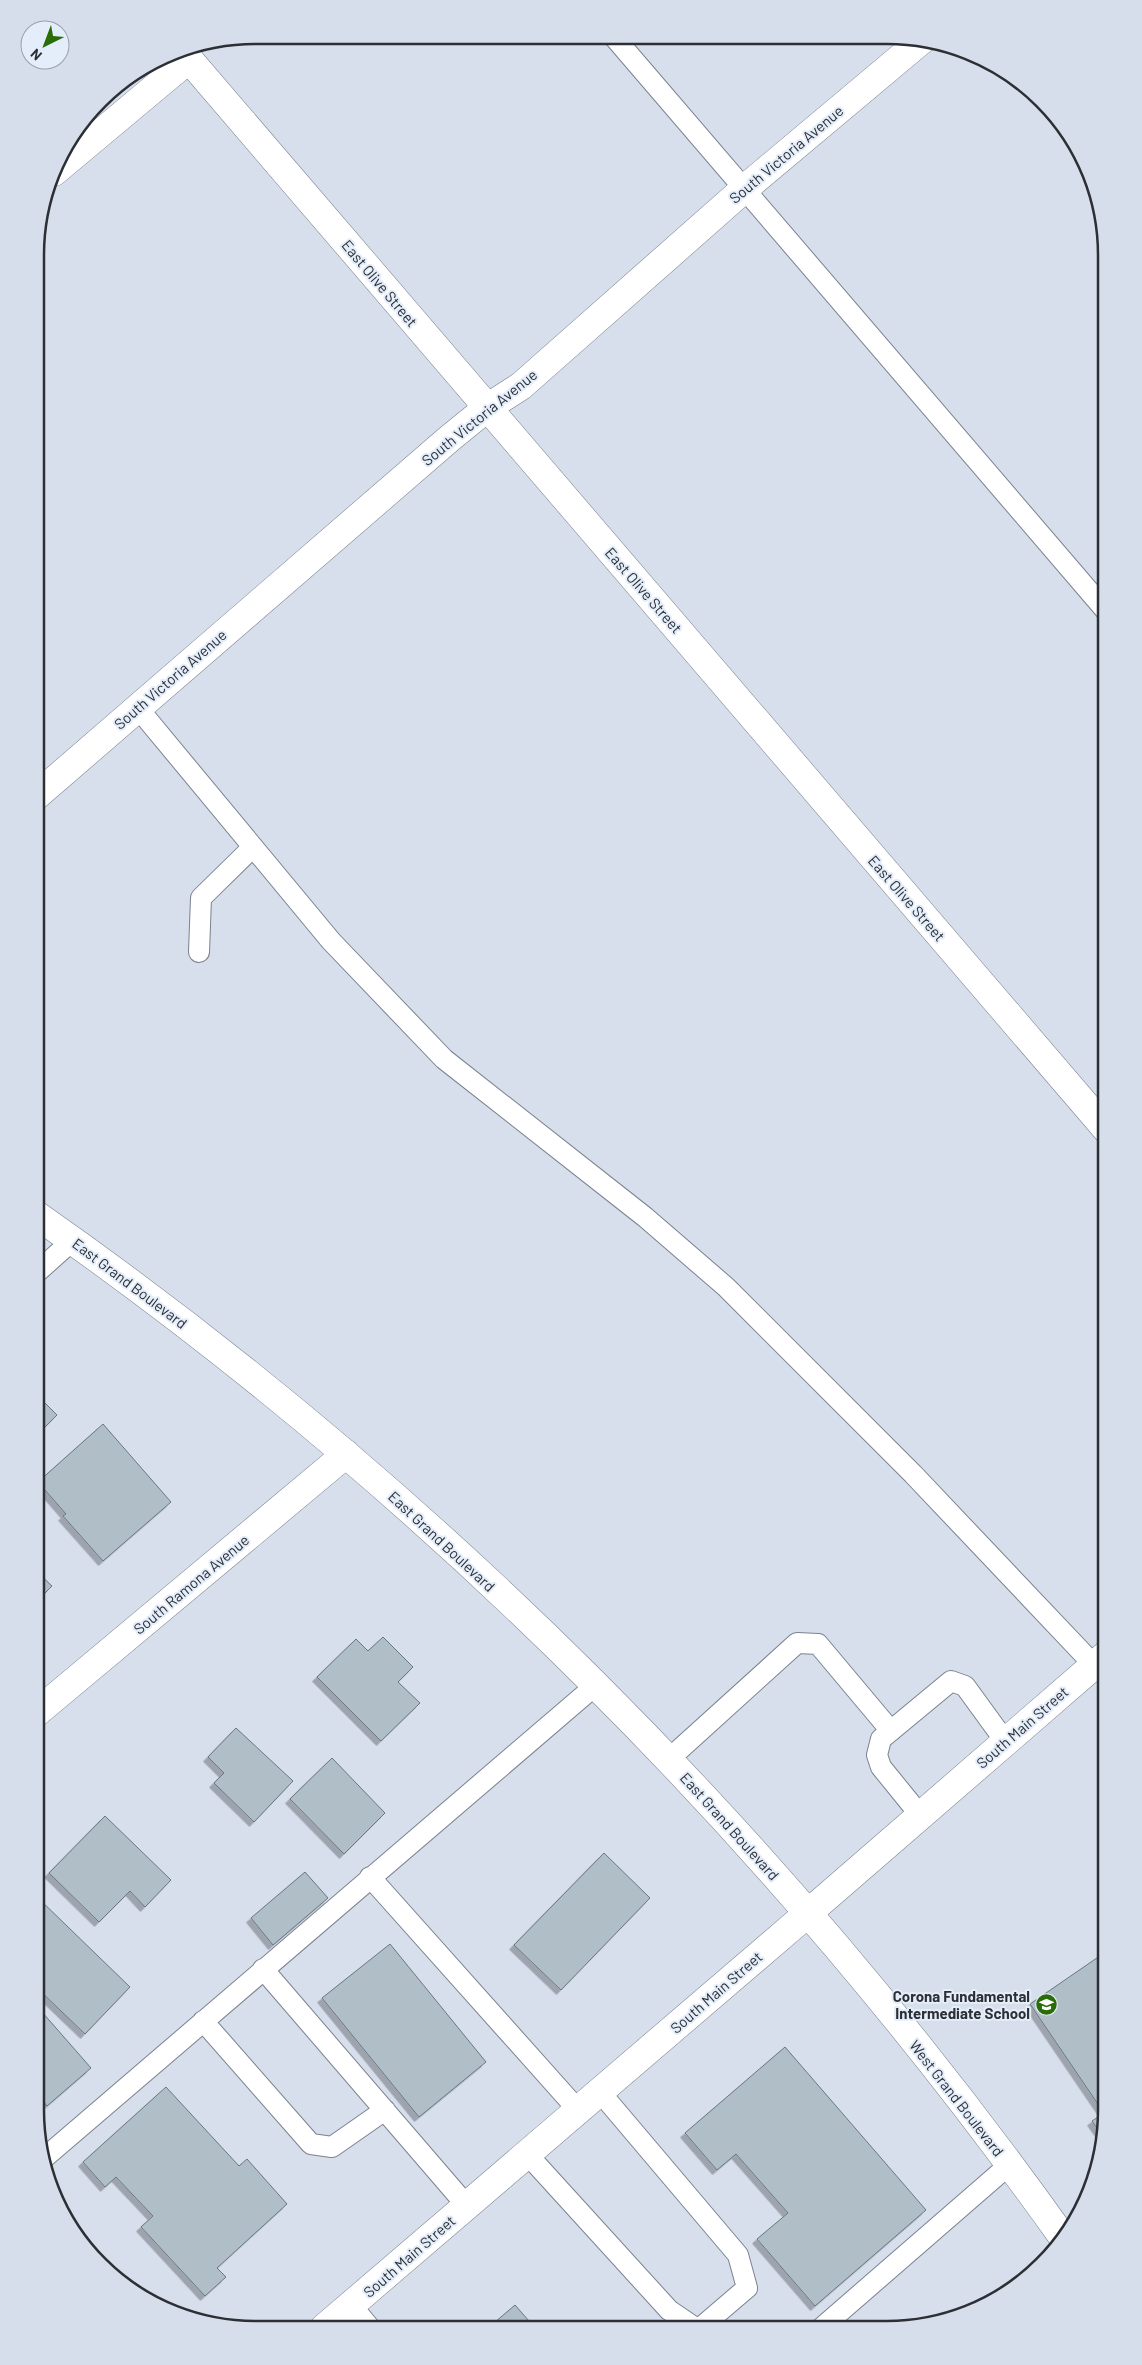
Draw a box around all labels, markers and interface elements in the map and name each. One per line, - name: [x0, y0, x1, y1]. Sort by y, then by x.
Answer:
- north arrow: [20, 20, 70, 70]
- text: N: [27, 46, 45, 64]
- street label: South Victoria Avenue: [725, 101, 847, 207]
- street label: East Olive Street: [338, 236, 422, 330]
- street label: South Victoria Avenue: [418, 365, 540, 469]
- street label: East Olive Street: [602, 543, 686, 637]
- street label: South Victoria Avenue: [110, 625, 230, 733]
- street label: East Olive Street: [865, 851, 949, 945]
- street label: East Grand Boulevard: [69, 1234, 191, 1332]
- street label: East Grand Boulevard: [385, 1487, 499, 1595]
- street label: South Ramona Avenue: [130, 1530, 252, 1638]
- street label: South Main Street: [972, 1682, 1072, 1772]
- street label: East Grand Boulevard: [677, 1768, 783, 1884]
- street label: South Main Street: [666, 1947, 766, 2037]
- place label: Corona Fundamental Intermediate School: [893, 1987, 1030, 2022]
- school or university icon: Corona Fundamental Intermediate School: [1034, 1993, 1058, 2017]
- street label: West Grand Boulevard: [906, 2036, 1008, 2160]
- street label: South Main Street: [359, 2211, 459, 2301]

